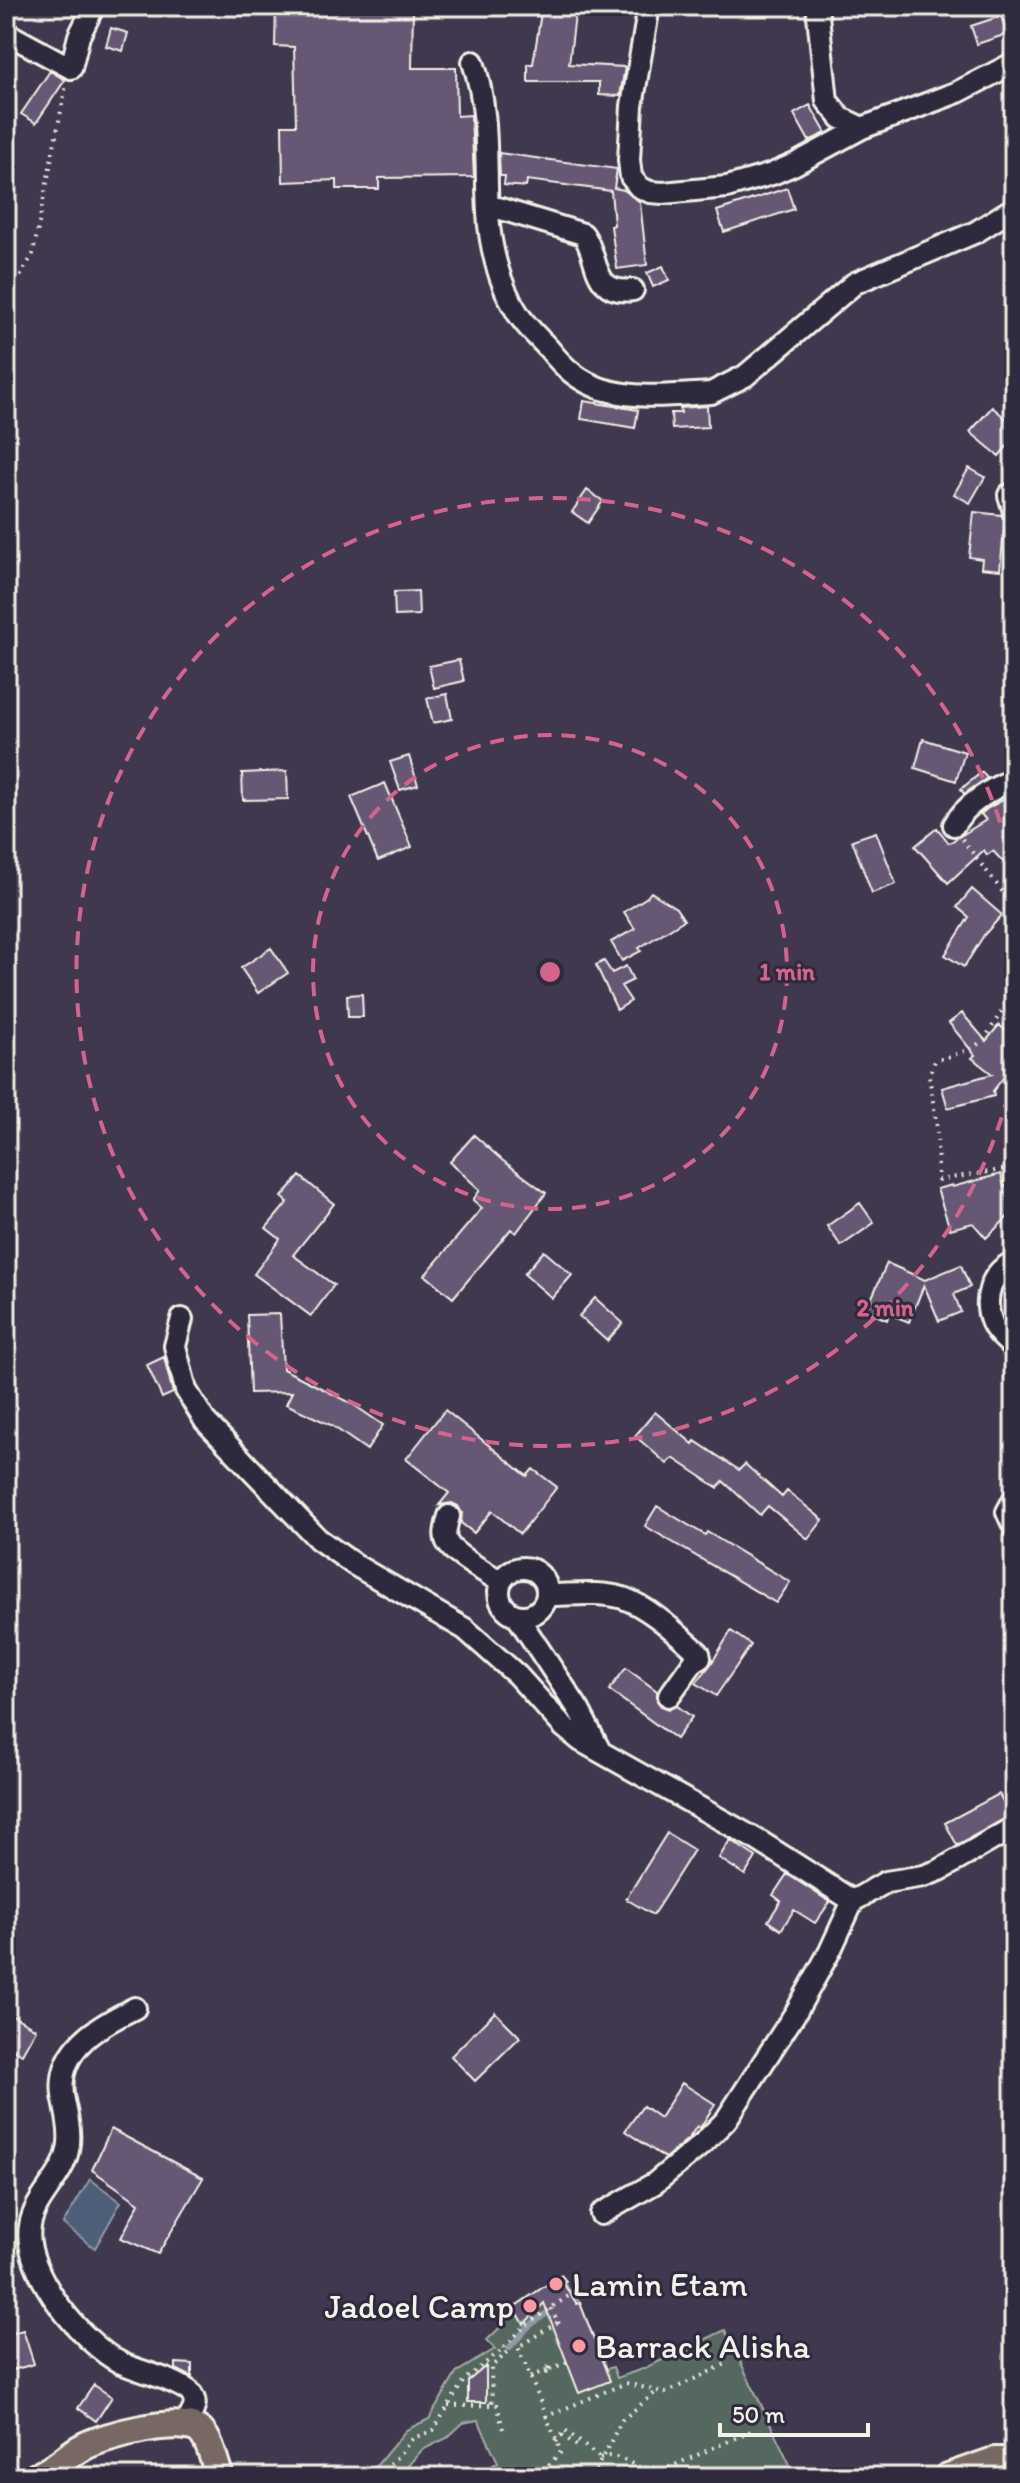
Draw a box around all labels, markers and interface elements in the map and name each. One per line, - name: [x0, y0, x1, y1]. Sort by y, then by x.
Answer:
- text: 1 min: [759, 957, 815, 986]
- centre of rings: [536, 958, 564, 986]
- text: 2 min: [856, 1293, 914, 1322]
- place label: Lamin Etam: [572, 2264, 748, 2305]
- marker: Lamin Etam: [547, 2275, 565, 2293]
- place label: Jadoel Camp: [325, 2286, 514, 2327]
- marker: Jadoel Camp: [521, 2297, 539, 2315]
- place label: Barrack Alisha: [595, 2326, 811, 2367]
- marker: Barrack Alisha: [570, 2337, 588, 2355]
- scale bar: [720, 2387, 868, 2437]
- text: 50 m: [732, 2400, 785, 2429]

